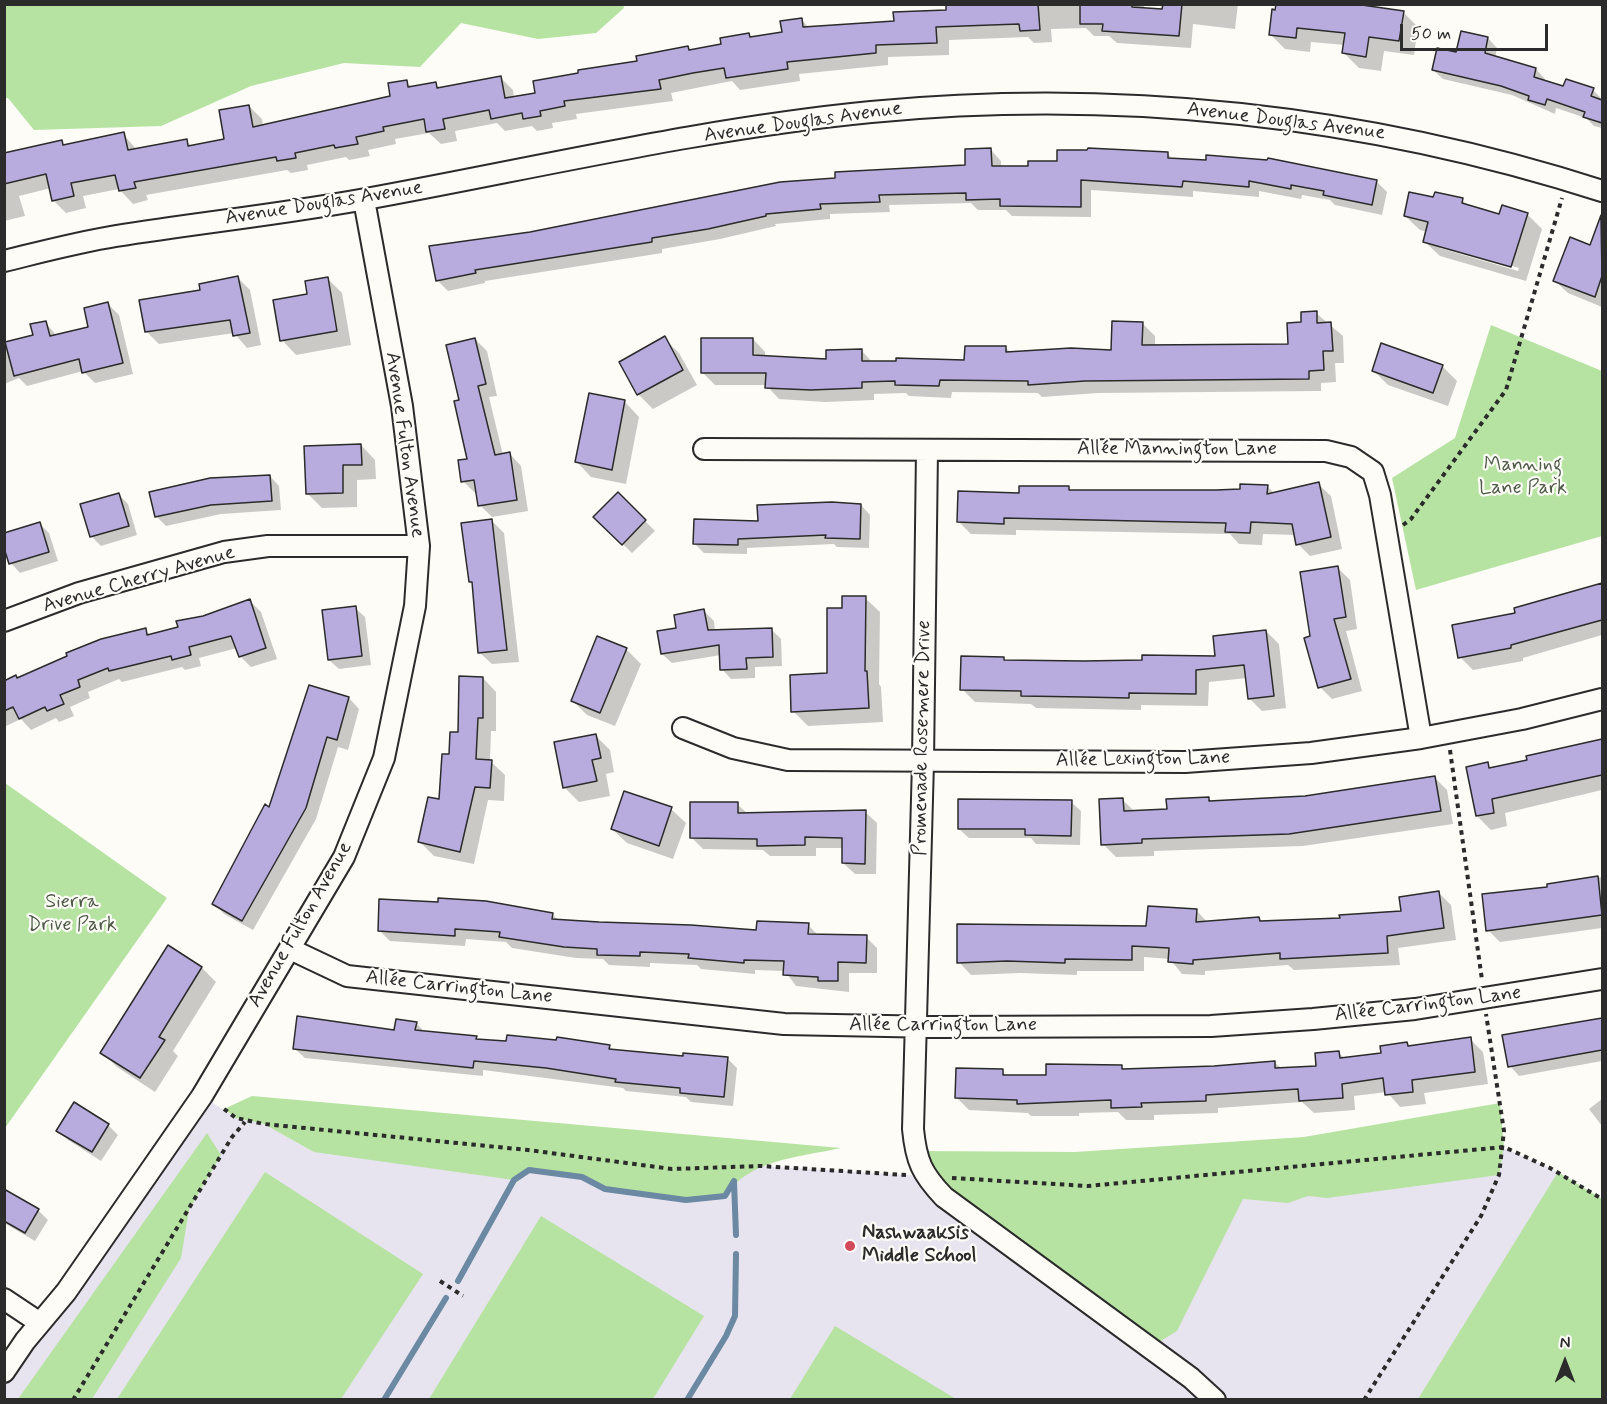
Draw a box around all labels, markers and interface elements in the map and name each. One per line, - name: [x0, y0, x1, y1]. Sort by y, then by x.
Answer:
- scale bar: [1403, 12, 1552, 50]
- text: 50 m: [1411, 22, 1451, 46]
- street label: Avenue Douglas Avenue: [703, 97, 903, 149]
- street label: Avenue Douglas Avenue: [1186, 98, 1386, 146]
- street label: Avenue Douglas Avenue: [224, 177, 424, 231]
- street label: Avenue Fulton Avenue: [379, 351, 429, 539]
- street label: Allée Mannington Lane: [1077, 438, 1277, 462]
- park label: Manning Lane Park: [1479, 454, 1567, 501]
- street label: Avenue Cherry Avenue: [40, 541, 238, 619]
- street label: Promenade Rosemere Drive: [909, 620, 937, 856]
- street label: Allée Lexington Lane: [1056, 746, 1230, 774]
- street label: Avenue Fulton Avenue: [244, 838, 358, 1012]
- park label: Sierra Drive Park: [27, 891, 117, 938]
- street label: Allée Carrington Lane: [364, 966, 554, 1010]
- street label: Allée Carrington Lane: [1333, 982, 1523, 1028]
- street label: Allée Carrington Lane: [849, 1014, 1037, 1038]
- place label: Nashwaaksis Middle School: [862, 1222, 976, 1269]
- marker: Nashwaaksis Middle School: [843, 1239, 857, 1253]
- north arrow: [1535, 1332, 1595, 1392]
- text: N: [1560, 1333, 1570, 1354]

